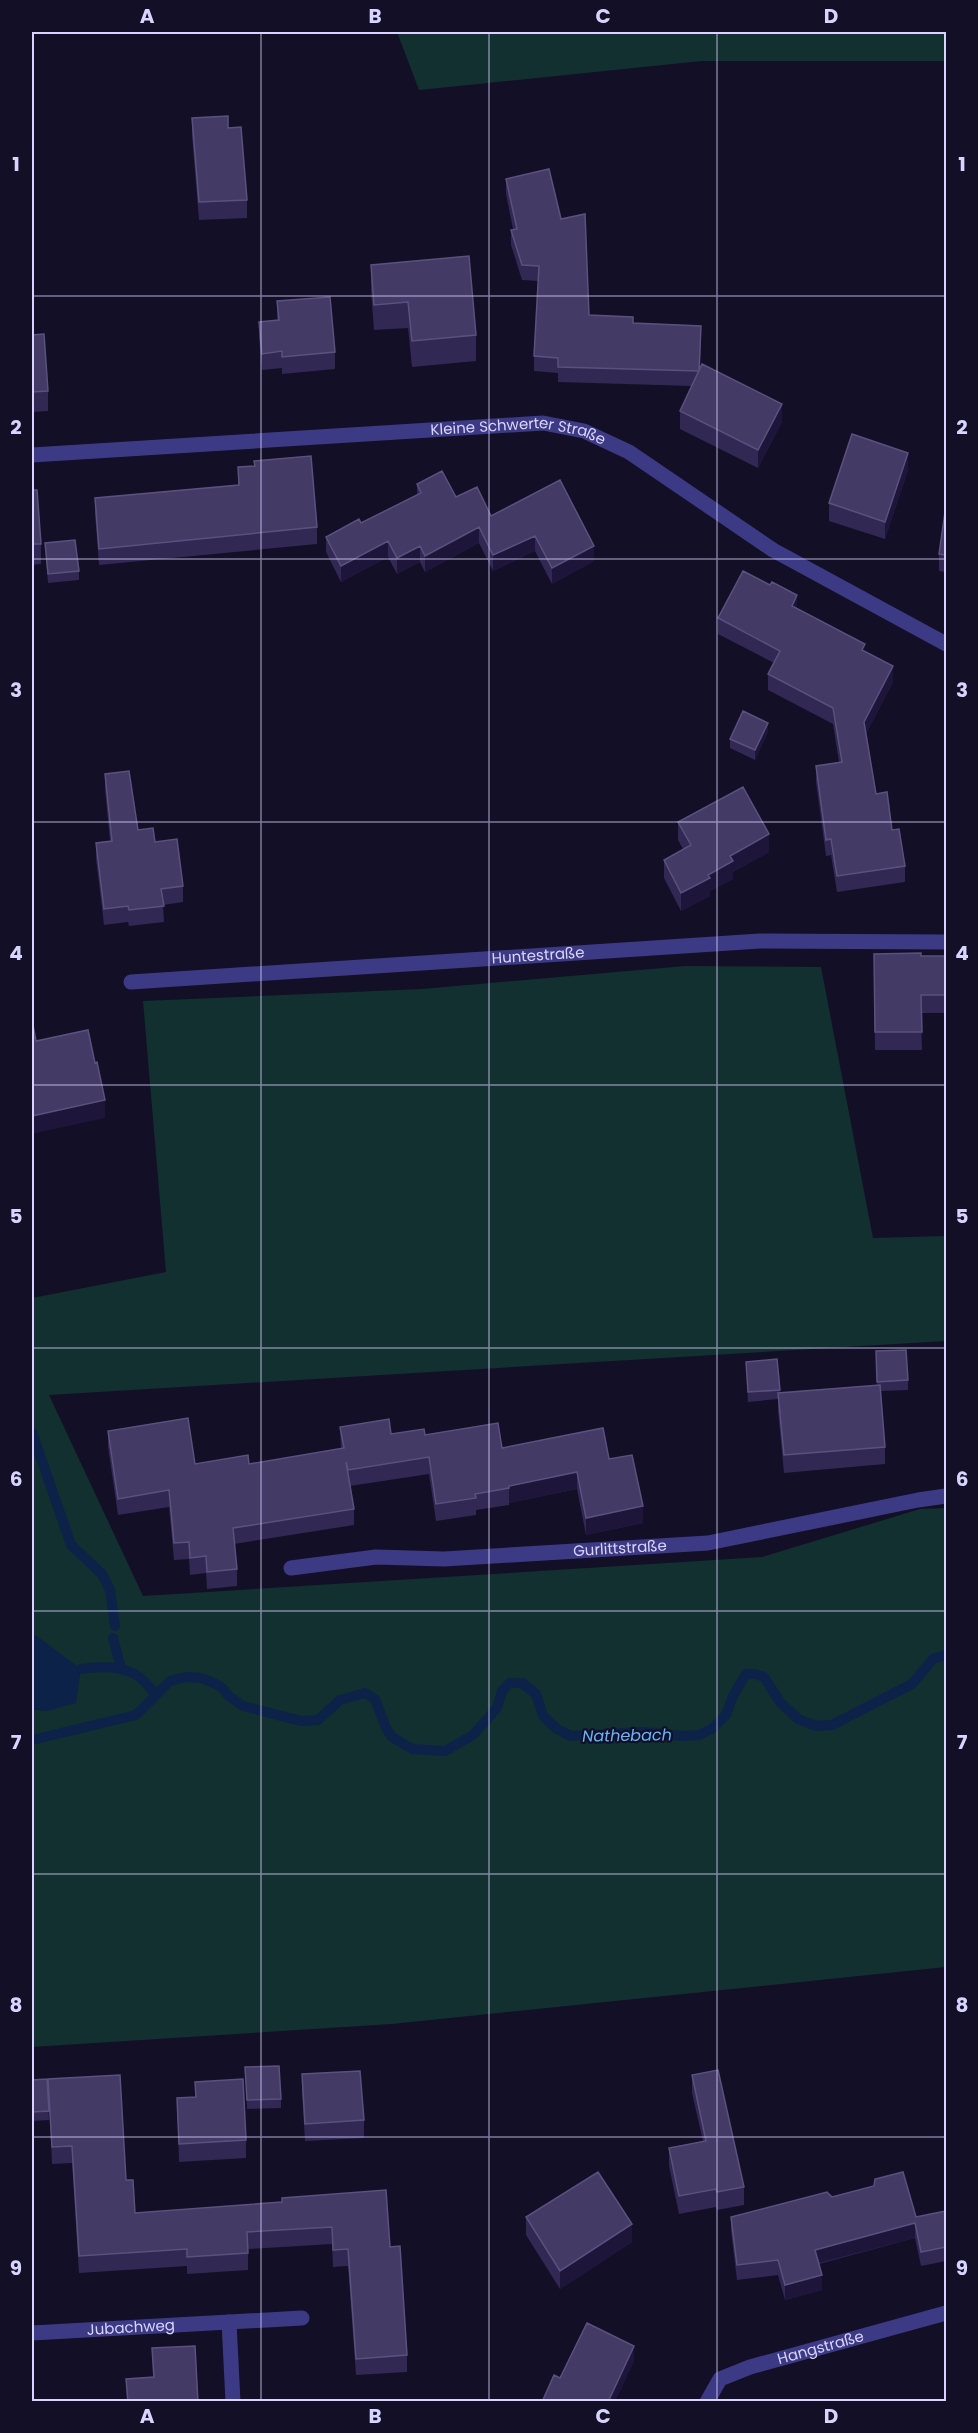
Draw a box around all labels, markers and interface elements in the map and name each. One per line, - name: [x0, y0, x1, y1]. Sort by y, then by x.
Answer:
- text: A: [140, 2, 155, 30]
- text: B: [368, 2, 382, 30]
- text: C: [595, 2, 611, 30]
- text: D: [824, 2, 838, 30]
- text: 1: [12, 150, 20, 178]
- text: 1: [958, 150, 966, 178]
- street label: Kleine Schwerter Straße: [430, 411, 609, 450]
- text: 2: [10, 413, 22, 441]
- text: 2: [956, 413, 968, 441]
- text: 3: [10, 676, 22, 704]
- text: 3: [956, 676, 968, 704]
- text: 4: [9, 939, 23, 967]
- text: 4: [955, 939, 969, 967]
- street label: Huntestraße: [491, 941, 585, 968]
- text: 5: [10, 1202, 23, 1230]
- text: 5: [956, 1202, 969, 1230]
- text: 6: [10, 1465, 22, 1493]
- text: 6: [956, 1465, 968, 1493]
- street label: Gurlittstraße: [572, 1535, 667, 1561]
- water label: Nathebach: [582, 1723, 672, 1748]
- text: 7: [11, 1728, 22, 1756]
- text: 7: [957, 1728, 968, 1756]
- text: 8: [10, 1991, 22, 2019]
- text: 8: [956, 1991, 968, 2019]
- text: 9: [10, 2254, 22, 2282]
- text: 9: [956, 2254, 968, 2282]
- street label: Jubachweg: [86, 2314, 175, 2340]
- street label: Hangstraße: [775, 2325, 866, 2369]
- text: A: [140, 2402, 155, 2430]
- text: B: [368, 2402, 382, 2430]
- text: C: [595, 2402, 611, 2430]
- text: D: [824, 2402, 838, 2430]

